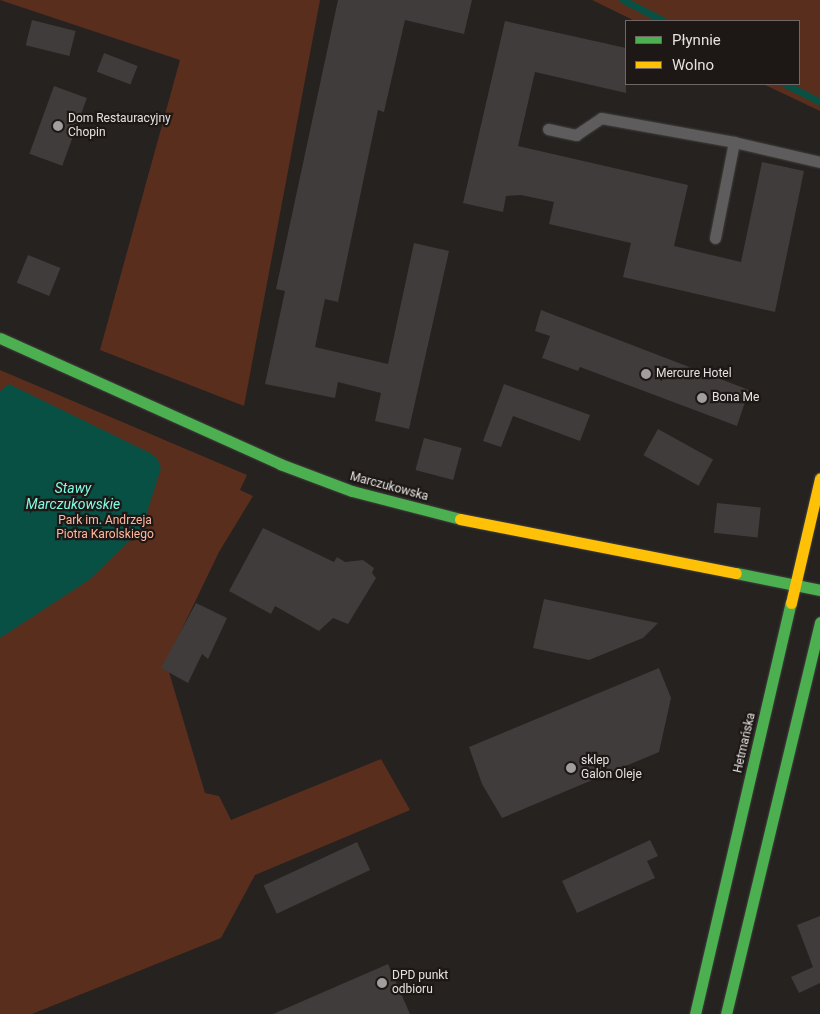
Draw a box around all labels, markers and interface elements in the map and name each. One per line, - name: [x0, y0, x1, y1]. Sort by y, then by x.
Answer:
- legend: [625, 20, 800, 85]
- text: Płynnie: [672, 31, 721, 49]
- text: Wolno: [672, 56, 714, 74]
- place label: Dom Restauracyjny Chopin: [68, 112, 171, 140]
- marker: Dom Restauracyjny Chopin: [52, 120, 64, 132]
- place label: Mercure Hotel: [656, 367, 732, 381]
- marker: Mercure Hotel: [640, 368, 652, 380]
- place label: Bona Me: [712, 391, 759, 405]
- marker: Bona Me: [696, 392, 708, 404]
- street label: Marczukowska: [348, 470, 430, 504]
- water label: Stawy Marczukowskie: [26, 480, 120, 512]
- park label: Park im. Andrzeja Piotra Karolskiego: [56, 514, 154, 542]
- street label: Hetmańska: [731, 712, 759, 774]
- place label: sklep Galon Oleje: [581, 754, 642, 782]
- marker: sklep Galon Oleje: [565, 762, 577, 774]
- place label: DPD punkt odbioru: [392, 969, 448, 997]
- marker: DPD punkt odbioru: [376, 977, 388, 989]

